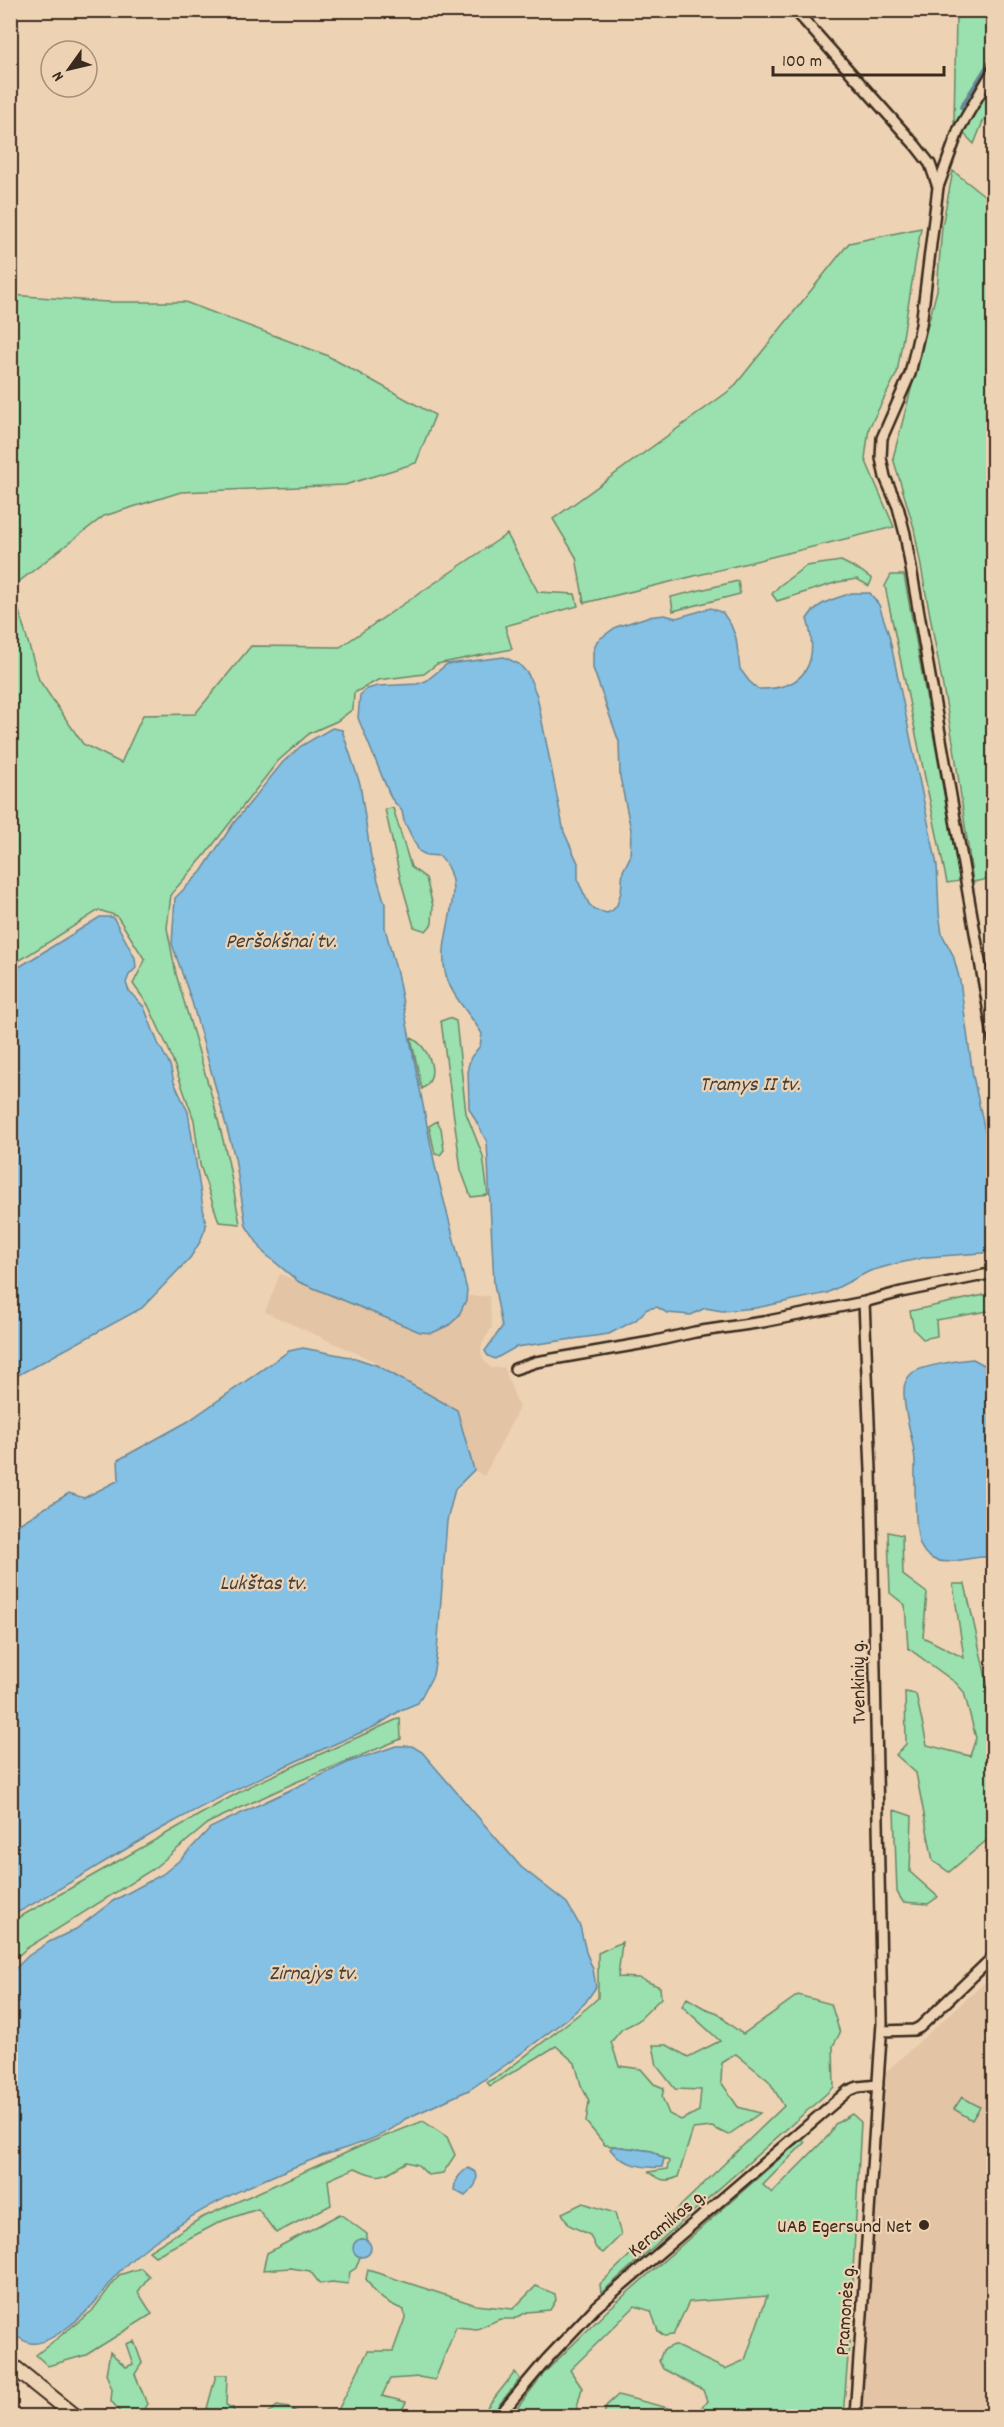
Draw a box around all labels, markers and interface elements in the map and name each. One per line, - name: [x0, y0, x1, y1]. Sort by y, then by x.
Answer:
- north arrow: [39, 39, 99, 99]
- scale bar: [773, 39, 944, 77]
- text: 100 m: [782, 50, 822, 75]
- text: N: [47, 66, 70, 86]
- water label: Peršokšnai tv.: [226, 928, 336, 958]
- water label: Tramys II tv.: [700, 1071, 800, 1101]
- water label: Lukštas tv.: [220, 1570, 306, 1600]
- street label: Tvenkinių g.: [845, 1639, 875, 1724]
- water label: Zirnajys tv.: [269, 1960, 357, 1990]
- street label: Keramikos g.: [623, 2183, 713, 2265]
- place label: UAB Egersund Net: [777, 2214, 912, 2242]
- marker: UAB Egersund Net: [917, 2218, 931, 2232]
- street label: Pramonės g.: [830, 2264, 864, 2357]

